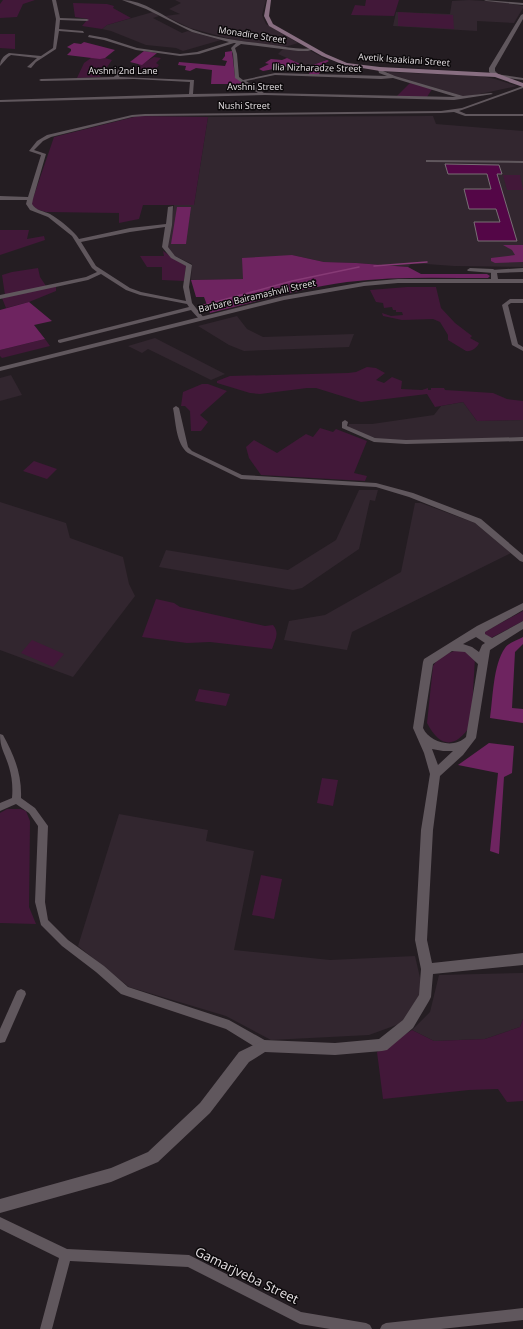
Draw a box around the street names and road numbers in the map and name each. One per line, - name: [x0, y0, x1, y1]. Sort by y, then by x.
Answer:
- street label: Monadire Street: [217, 23, 287, 46]
- street label: Avetik Isaakiani Street: [358, 50, 450, 69]
- street label: Ilia Nizharadze Street: [272, 60, 362, 75]
- street label: Avshni 2nd Lane: [89, 64, 157, 77]
- street label: Avshni Street: [227, 80, 283, 93]
- street label: Nushi Street: [218, 99, 270, 112]
- street label: Barbare Bairamashvili Street: [197, 276, 317, 315]
- street label: Gamarjveba Street: [192, 1242, 302, 1308]

